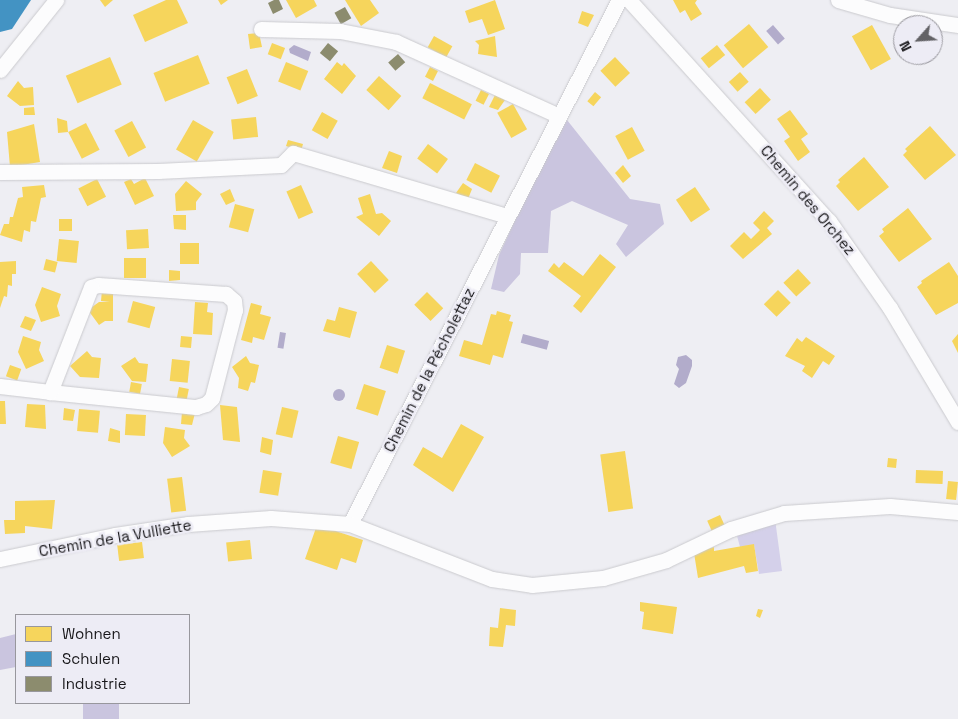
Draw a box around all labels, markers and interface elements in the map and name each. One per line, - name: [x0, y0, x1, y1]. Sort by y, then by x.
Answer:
- north arrow: [893, 15, 943, 65]
- text: N: [895, 38, 916, 54]
- street label: Chemin des Orchez: [757, 141, 859, 259]
- street label: Chemin de la Pécholettaz: [380, 285, 478, 455]
- street label: Chemin de la Vulliette: [37, 516, 193, 560]
- legend: [15, 614, 190, 704]
- text: Wohnen: [62, 624, 121, 643]
- text: Schulen: [62, 649, 120, 668]
- text: Industrie: [62, 674, 127, 693]

